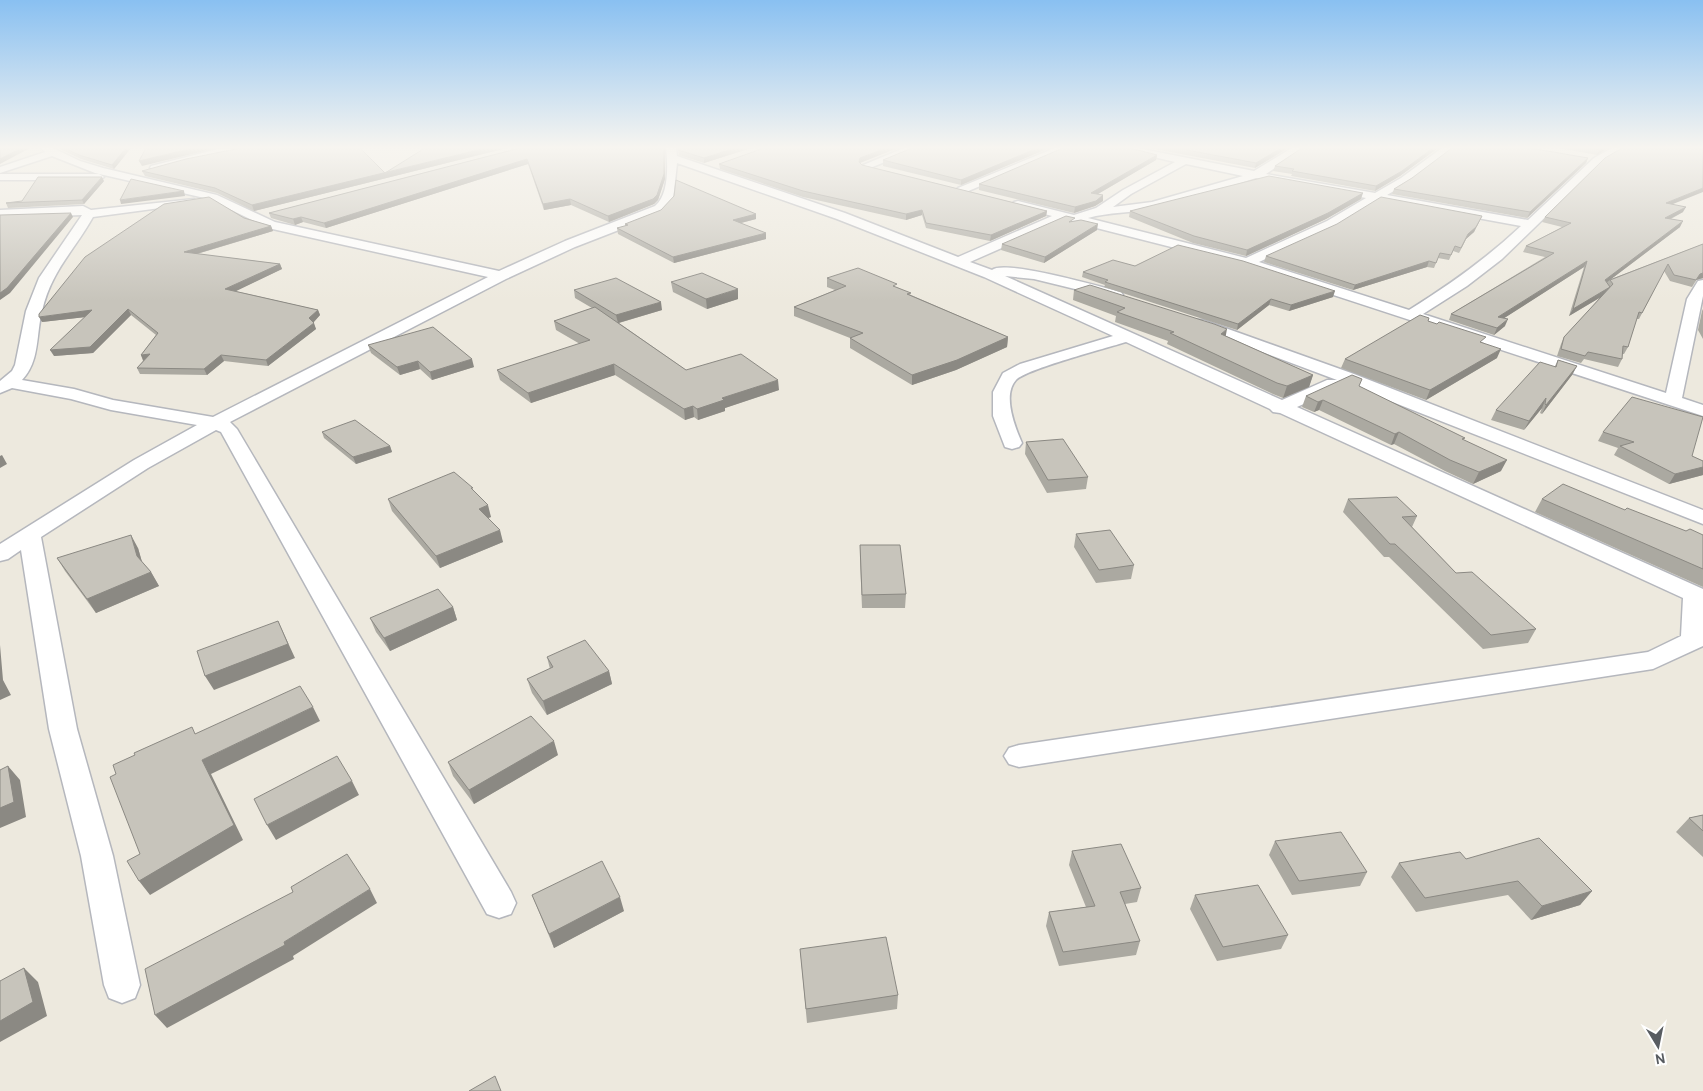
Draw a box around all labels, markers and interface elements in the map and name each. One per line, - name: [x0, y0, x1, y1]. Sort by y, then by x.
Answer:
- north arrow: [1633, 1021, 1683, 1071]
- text: N: [1654, 1049, 1667, 1069]

